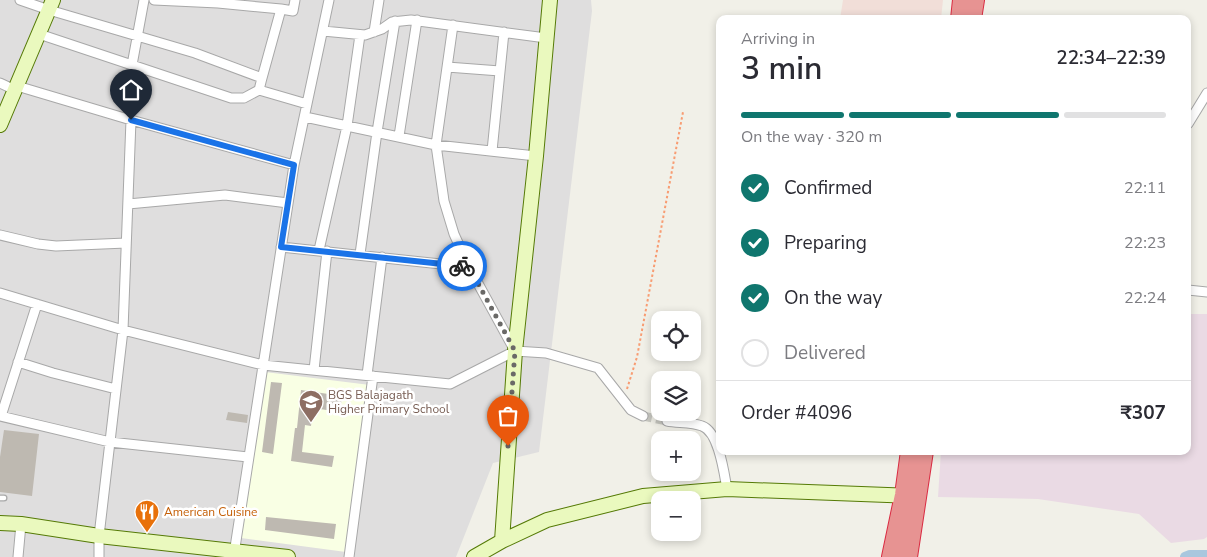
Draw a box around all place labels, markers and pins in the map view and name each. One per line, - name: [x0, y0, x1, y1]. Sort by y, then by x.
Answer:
- pin: [110, 69, 152, 120]
- place label: BGS Balajagath Higher Primary School: [328, 387, 450, 417]
- school or university icon: BGS Balajagath Higher Primary School: [298, 389, 324, 423]
- pin: [487, 395, 529, 446]
- restaurant icon: American Cuisine: [134, 499, 160, 533]
- place label: American Cuisine: [164, 504, 257, 520]

